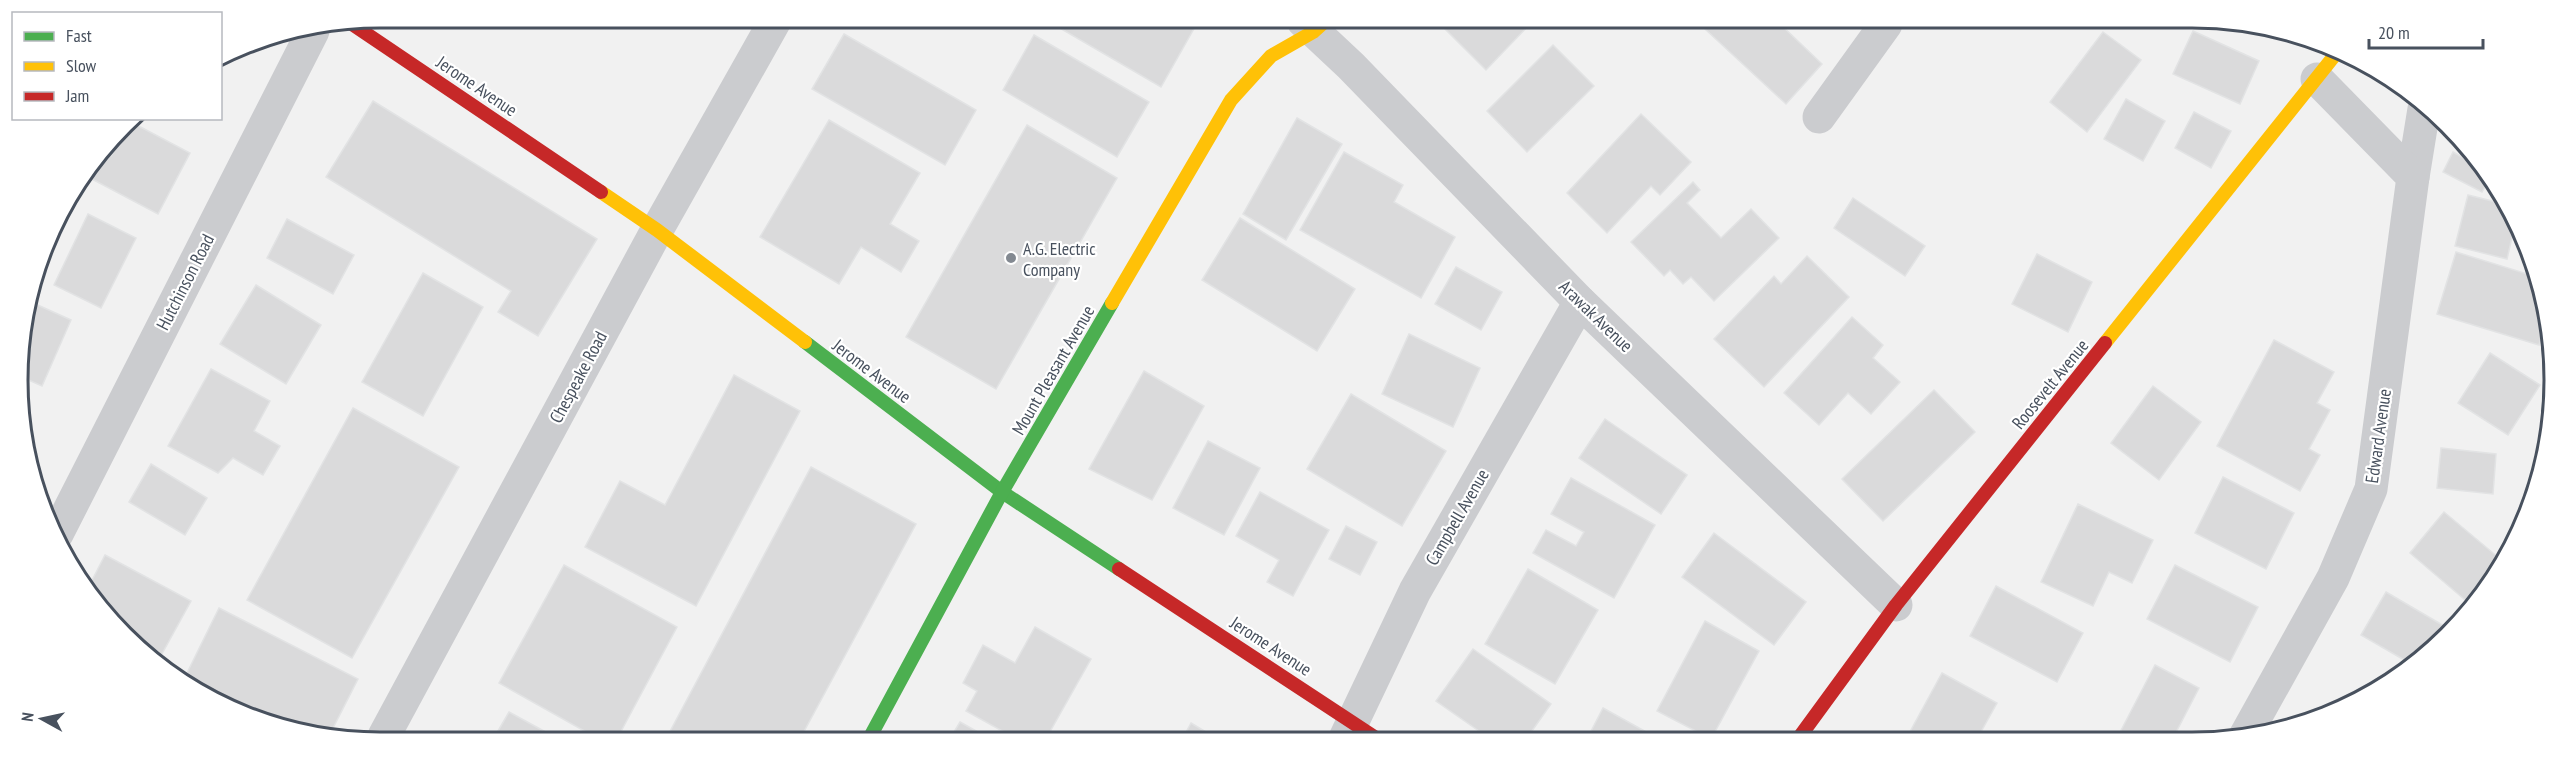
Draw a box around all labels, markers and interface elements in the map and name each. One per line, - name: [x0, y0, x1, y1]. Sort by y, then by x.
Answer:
- legend: [12, 12, 222, 120]
- scale bar: [2369, 12, 2483, 50]
- text: 20 m: [2378, 21, 2410, 44]
- text: Fast: [66, 24, 92, 47]
- street label: Jerome Avenue: [431, 50, 522, 121]
- text: Slow: [66, 54, 97, 77]
- text: Jam: [65, 84, 89, 107]
- street label: Hutchinson Road: [151, 230, 219, 334]
- place label: A.G. Electric Company: [1023, 237, 1096, 281]
- marker: A.G. Electric Company: [1004, 251, 1018, 265]
- street label: Arawak Avenue: [1554, 275, 1638, 357]
- street label: Mount Pleasant Avenue: [1007, 301, 1099, 439]
- street label: Chespeake Road: [544, 327, 612, 427]
- street label: Jerome Avenue: [827, 333, 916, 408]
- street label: Roosevelt Avenue: [2007, 334, 2093, 434]
- street label: Edward Avenue: [2360, 387, 2396, 485]
- street label: Campbell Avenue: [1420, 465, 1494, 569]
- street label: Jerome Avenue: [1225, 611, 1316, 681]
- north arrow: [12, 689, 72, 749]
- text: N: [17, 711, 38, 723]

